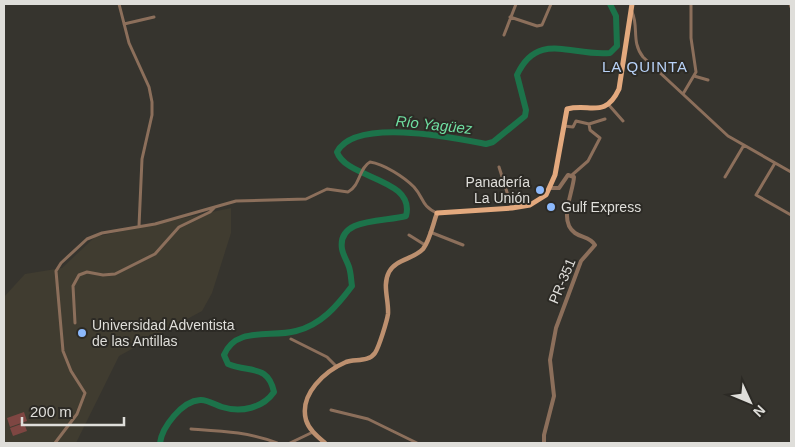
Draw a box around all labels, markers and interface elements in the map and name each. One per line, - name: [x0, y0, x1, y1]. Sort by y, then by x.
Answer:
- district label: LA QUINTA: [602, 58, 688, 75]
- water label: Río Yagüez: [395, 112, 474, 137]
- place label: Panadería La Unión: [465, 174, 530, 206]
- marker: Panadería La Unión: [534, 184, 546, 196]
- place label: Gulf Express: [561, 199, 641, 215]
- marker: Gulf Express: [545, 201, 557, 213]
- street label: PR-351: [545, 256, 579, 306]
- place label: Universidad Adventista de las Antillas: [92, 317, 235, 349]
- marker: Universidad Adventista de las Antillas: [76, 327, 88, 339]
- north arrow: [725, 377, 775, 427]
- scale bar: [22, 394, 125, 426]
- text: N: [750, 402, 769, 420]
- text: 200 m: [30, 403, 72, 420]

